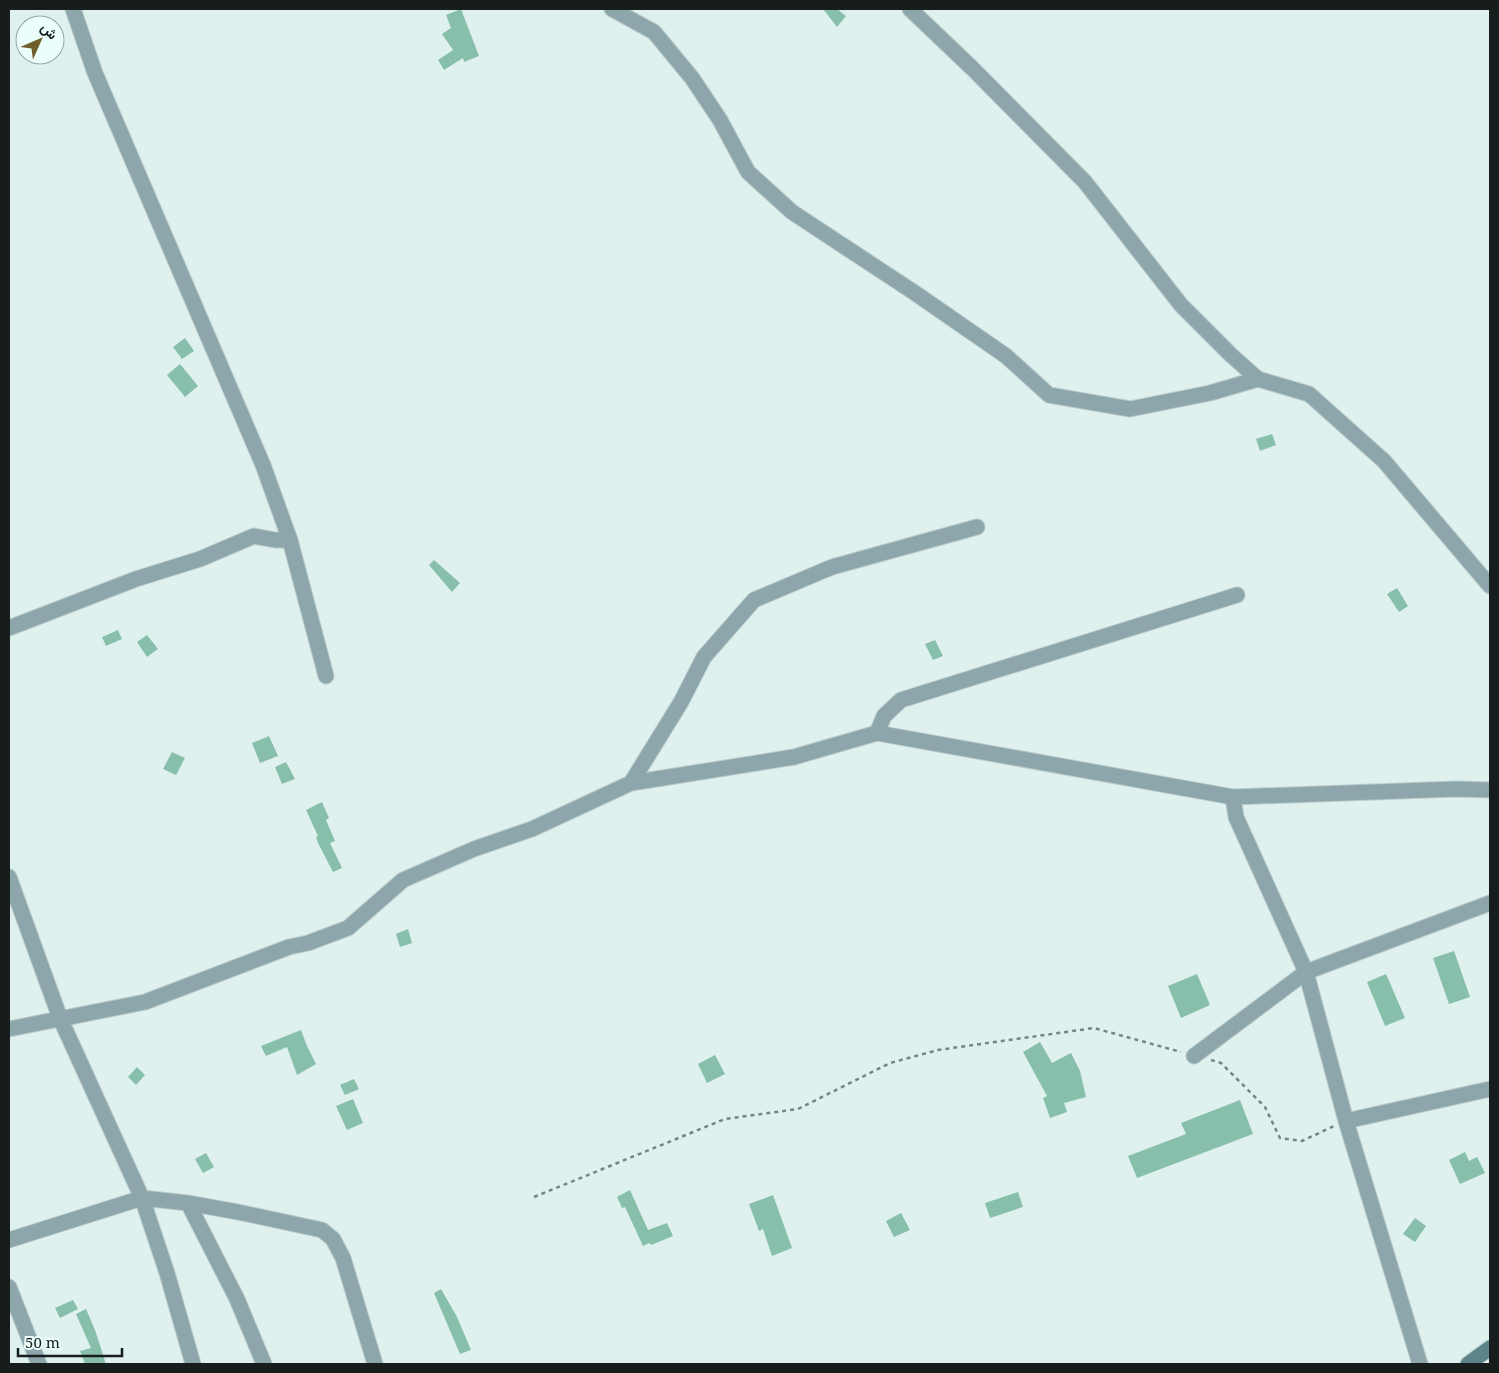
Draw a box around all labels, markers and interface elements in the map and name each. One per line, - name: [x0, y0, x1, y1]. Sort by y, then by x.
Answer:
- north arrow: [15, 15, 65, 65]
- text: ش: [37, 18, 62, 43]
- scale bar: [18, 1326, 121, 1358]
- text: 50 m: [25, 1332, 60, 1352]

